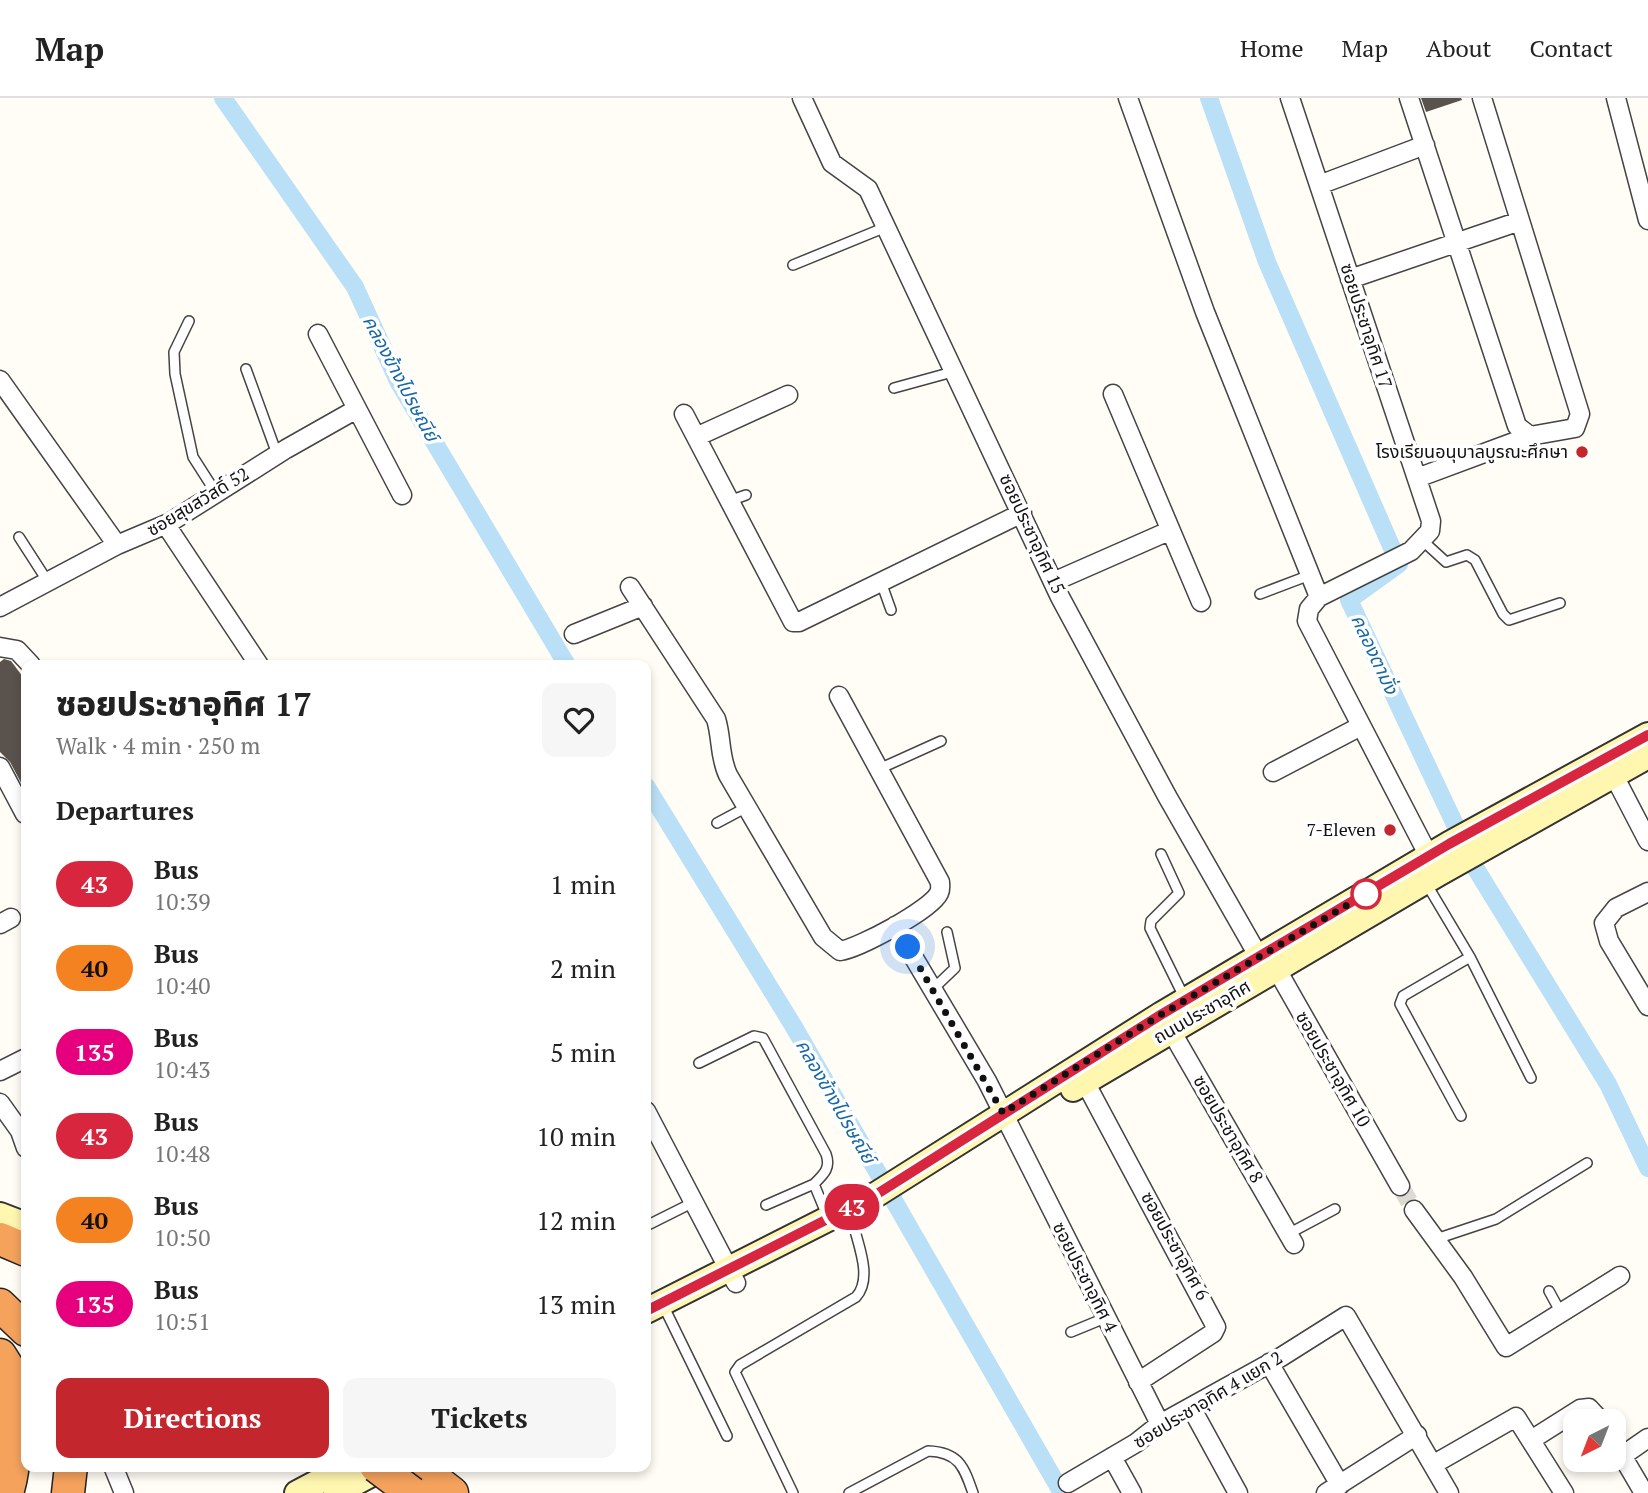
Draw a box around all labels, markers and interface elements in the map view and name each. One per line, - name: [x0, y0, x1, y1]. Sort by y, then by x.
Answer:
- text: Map: [35, 27, 104, 70]
- text: Home: [1240, 32, 1304, 64]
- text: Map: [1342, 32, 1388, 64]
- text: About: [1426, 32, 1492, 64]
- text: Contact: [1530, 32, 1613, 64]
- street label: ซอยประชาอุทิศ 17: [1335, 260, 1398, 391]
- water label: คลองข้างไปรษณีย์: [358, 311, 447, 449]
- place label: โรงเรียนอนุบาลบูรณะศึกษา: [1376, 439, 1568, 464]
- marker: โรงเรียนอนุบาลบูรณะศึกษา: [1574, 444, 1590, 460]
- street label: ซอยสุขสวัสดิ์ 52: [142, 461, 253, 541]
- street label: ซอยประชาอุทิศ 15: [995, 470, 1071, 598]
- water label: คลองตามั่ง: [1346, 610, 1405, 698]
- text: ซอยประชาอุทิศ 17: [56, 682, 312, 725]
- button: heart: [542, 683, 616, 757]
- text: Walk · 4 min · 250 m: [56, 730, 260, 761]
- text: Departures: [56, 793, 194, 827]
- place label: 7-Eleven: [1307, 817, 1376, 841]
- marker: 7-Eleven: [1382, 822, 1398, 838]
- text: Bus: [154, 852, 199, 886]
- text: 1 min: [550, 867, 616, 901]
- text: 43: [81, 868, 108, 900]
- unlabelled marker: [1351, 879, 1381, 909]
- text: 10:39: [154, 886, 211, 917]
- your location: [890, 929, 925, 964]
- text: Bus: [154, 936, 199, 970]
- text: 2 min: [550, 951, 616, 985]
- text: 40: [81, 952, 108, 984]
- text: 10:40: [154, 970, 211, 1001]
- street label: ถนนประชาอุทิศ: [1149, 974, 1254, 1049]
- street label: ซอยประชาอุทิศ 10: [1291, 1006, 1377, 1131]
- text: Bus: [154, 1020, 199, 1054]
- water label: คลองข้างไปรษณีย์: [791, 1034, 884, 1171]
- text: 5 min: [550, 1035, 616, 1069]
- text: 135: [74, 1036, 115, 1068]
- text: 10:43: [154, 1054, 211, 1085]
- street label: ซอยประชาอุทิศ 8: [1188, 1070, 1269, 1187]
- text: Bus: [154, 1104, 199, 1138]
- text: 10 min: [536, 1119, 616, 1153]
- text: 43: [81, 1120, 108, 1152]
- text: 10:48: [154, 1138, 211, 1169]
- line badge: 43: [820, 1184, 884, 1230]
- street label: ซอยประชาอุทิศ 6: [1136, 1187, 1216, 1304]
- text: Bus: [154, 1188, 199, 1222]
- text: 43: [838, 1191, 866, 1223]
- text: 12 min: [536, 1203, 616, 1237]
- text: 40: [81, 1204, 108, 1236]
- street label: ซอยประชาอุทิศ 4: [1048, 1217, 1124, 1336]
- text: 10:50: [154, 1222, 211, 1253]
- text: Bus: [154, 1272, 199, 1306]
- text: 13 min: [536, 1287, 616, 1321]
- text: 135: [74, 1288, 115, 1320]
- text: 10:51: [154, 1306, 211, 1337]
- street label: ซอยประชาอุทิศ 4 แยก 2: [1128, 1345, 1287, 1453]
- button: Directions: [56, 1378, 329, 1458]
- button: Tickets: [343, 1378, 616, 1458]
- north arrow: [1563, 1409, 1626, 1472]
- map controls: [1563, 1409, 1626, 1472]

